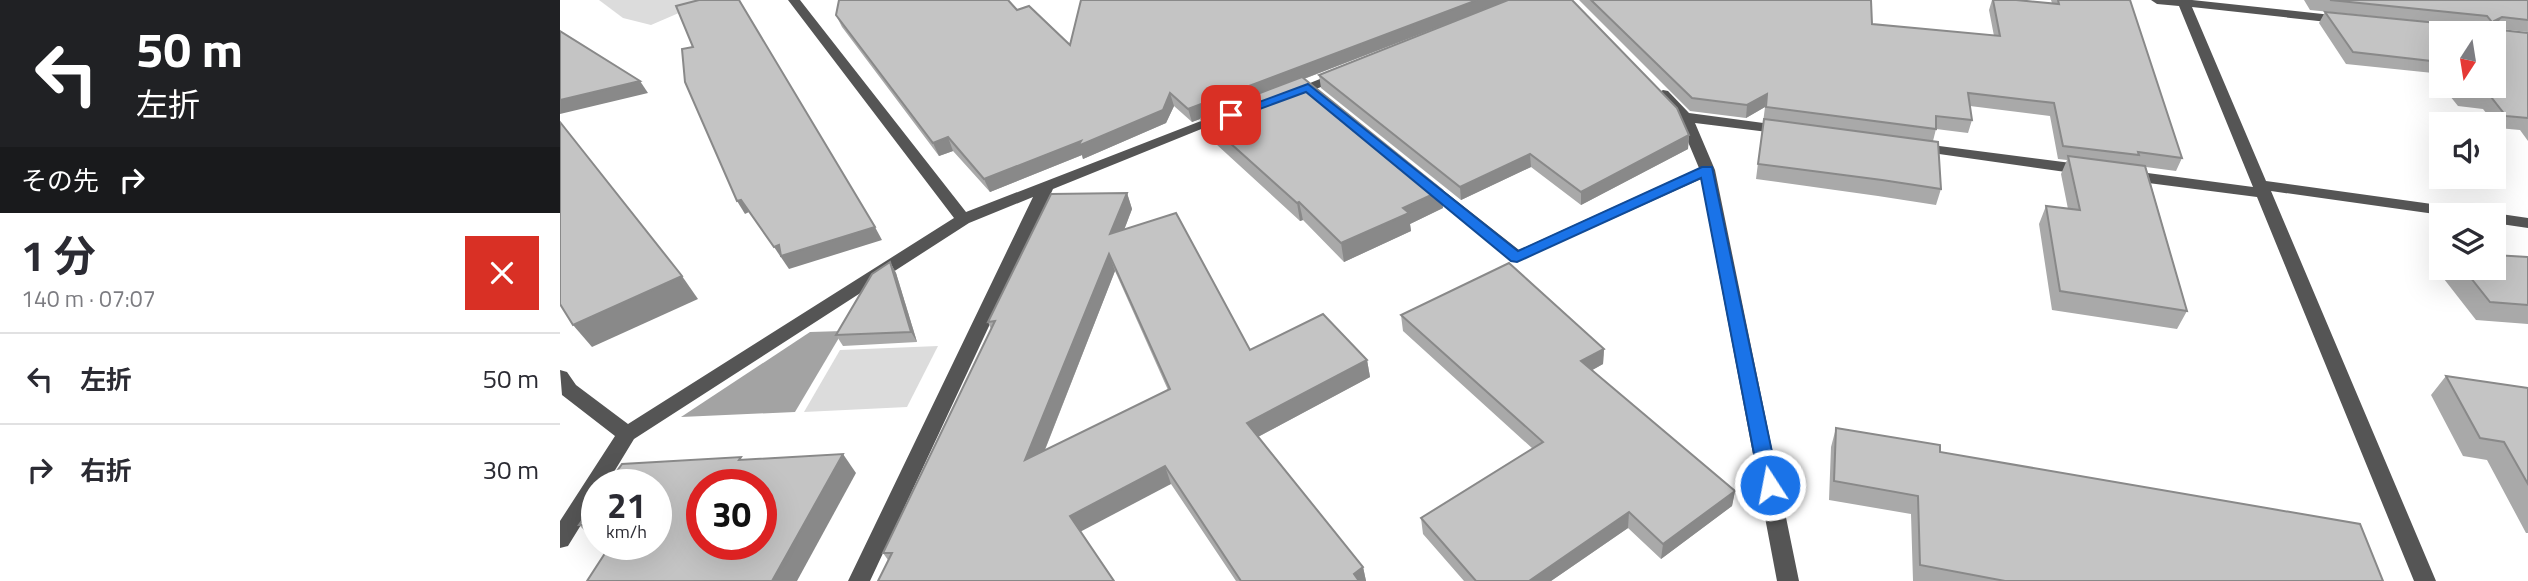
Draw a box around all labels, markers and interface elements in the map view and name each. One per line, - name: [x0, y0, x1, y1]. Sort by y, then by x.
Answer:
- text: 50 m: [136, 11, 243, 86]
- north arrow: [2429, 21, 2506, 98]
- map controls: [2429, 21, 2506, 280]
- icon: left: [21, 28, 112, 119]
- text: 左折: [136, 80, 200, 128]
- pin: [1201, 85, 1261, 145]
- icon: arrive: [1212, 96, 1250, 134]
- button: sound: [2429, 112, 2506, 189]
- text: その先: [21, 161, 99, 200]
- icon: right: [113, 161, 151, 199]
- button: layers: [2429, 203, 2506, 280]
- text: 1 分: [21, 223, 96, 287]
- button: close: [465, 236, 539, 310]
- text: 140 m · 07:07: [21, 281, 156, 316]
- text: 50 m: [482, 359, 539, 398]
- icon: left: [21, 360, 59, 398]
- text: 左折: [80, 360, 132, 399]
- position arrow: [1733, 448, 1807, 522]
- text: 30 m: [482, 450, 539, 489]
- icon: right: [21, 451, 59, 489]
- text: 右折: [80, 451, 132, 490]
- speed limit sign: 30: [686, 469, 777, 560]
- text: 21: [607, 478, 646, 532]
- text: km/h: [606, 518, 647, 545]

